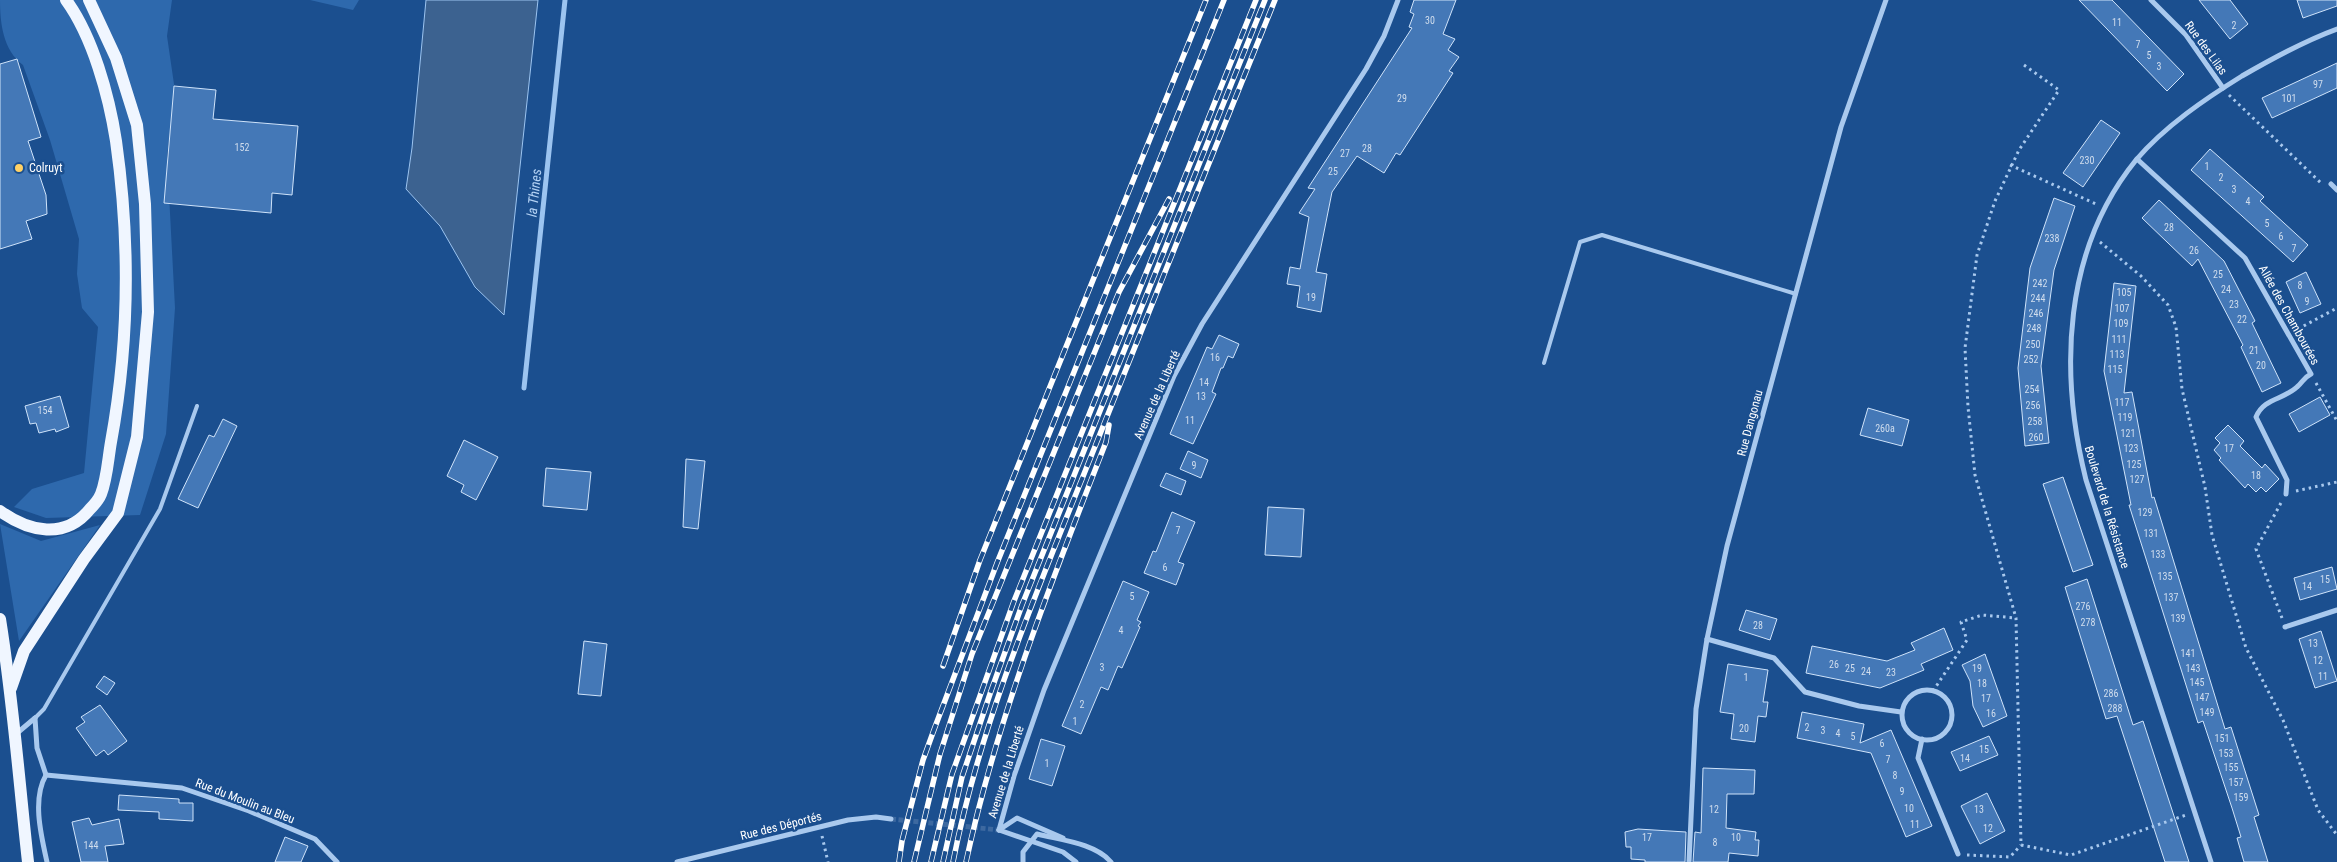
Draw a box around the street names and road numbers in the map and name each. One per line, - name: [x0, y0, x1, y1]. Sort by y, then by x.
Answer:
- street label: Rue des Lilas: [2182, 18, 2230, 78]
- street label: Allée des Chambourées: [2256, 263, 2322, 367]
- street label: Avenue de la Liberté: [1131, 348, 1183, 442]
- street label: Rue Dangonau: [1734, 388, 1766, 458]
- street label: Boulevard de la Résistance: [2082, 444, 2132, 570]
- street label: Avenue de la Liberté: [985, 724, 1027, 820]
- street label: Rue du Moulin au Bleu: [193, 776, 297, 826]
- street label: Rue des Déportés: [739, 809, 823, 843]

